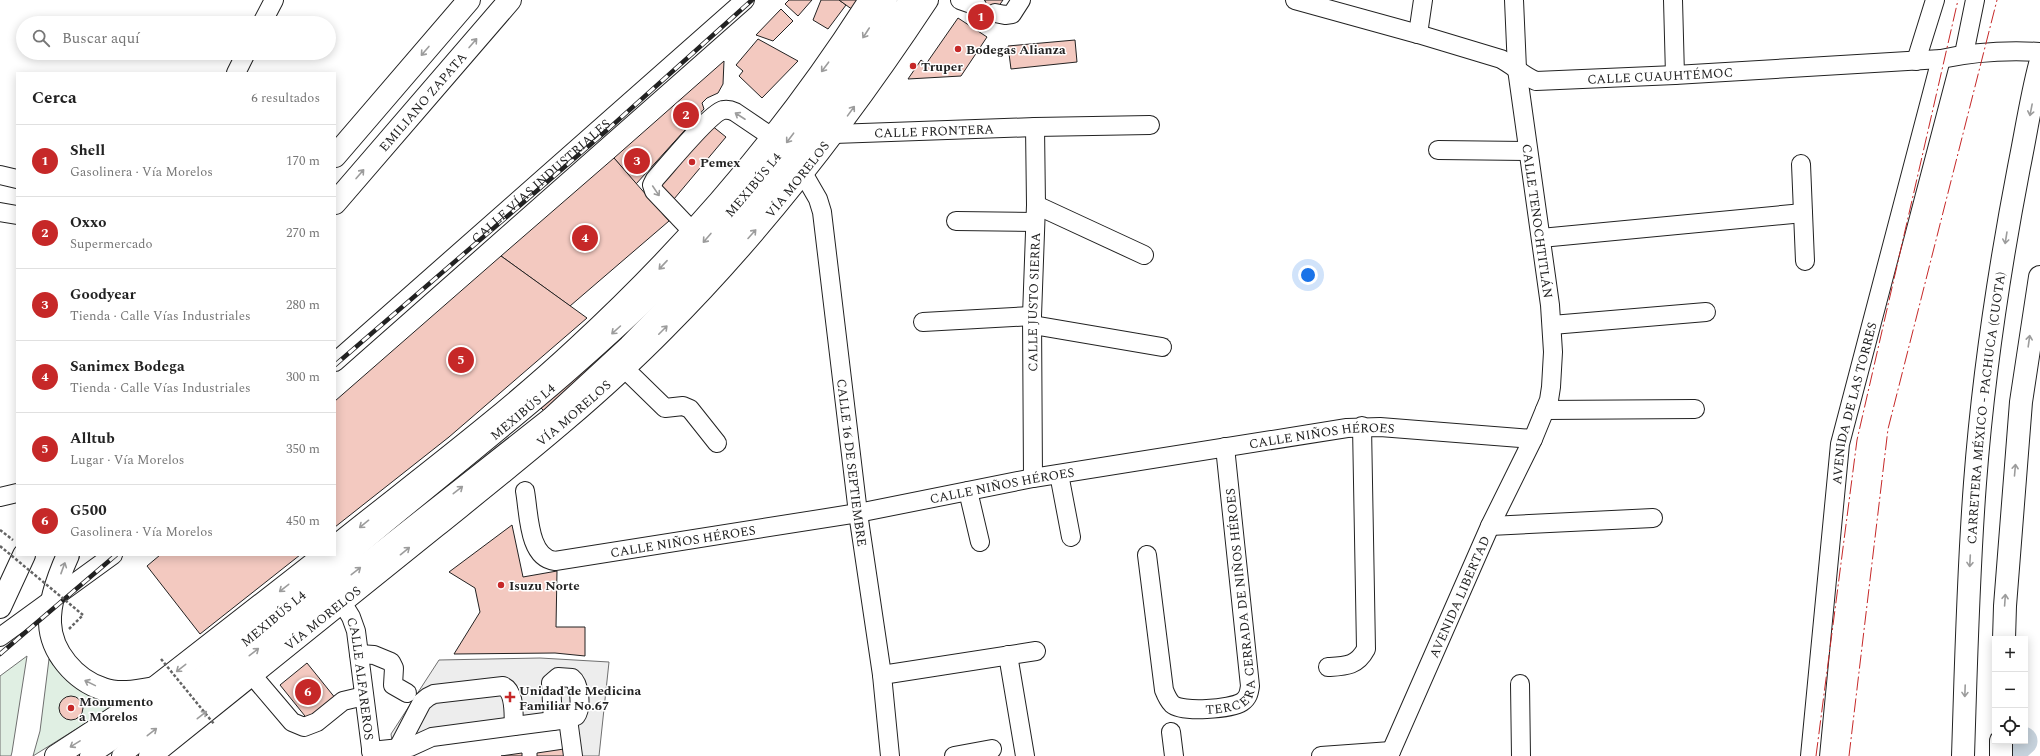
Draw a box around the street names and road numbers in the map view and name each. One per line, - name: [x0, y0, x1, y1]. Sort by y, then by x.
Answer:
- street label: EMILIANO ZAPATA: [375, 48, 472, 156]
- street label: CALLE CUAUHTÉMOC: [1587, 63, 1734, 90]
- street label: CALLE VÍAS INDUSTRIALES: [467, 114, 615, 248]
- street label: CALLE FRONTERA: [874, 119, 994, 144]
- street label: VÍA MORELOS: [761, 137, 835, 223]
- street label: CALLE TENOCHTITLÁN: [1516, 143, 1558, 300]
- street label: MEXIBÚS L4: [720, 148, 787, 222]
- street label: CALLE JUSTO SIERRA: [1023, 232, 1046, 372]
- street label: CARRETERA MÉXICO - PACHUCA (CUOTA): [1962, 270, 2011, 545]
- street label: AVENIDA DE LAS TORRES: [1827, 320, 1883, 486]
- street label: VÍA MORELOS: [532, 375, 616, 452]
- street label: CALLE 16 DE SEPTIEMBRE: [831, 378, 872, 548]
- street label: MEXIBÚS L4: [486, 379, 560, 445]
- street label: CALLE NIÑOS HÉROES: [1248, 418, 1395, 454]
- street label: CALLE NIÑOS HÉROES: [928, 463, 1076, 509]
- street label: TERCERA CERRADA DE NIÑOS HÉROES: [1205, 487, 1261, 720]
- street label: CALLE NIÑOS HÉROES: [609, 520, 757, 563]
- street label: AVENIDA LIBERTAD: [1424, 533, 1496, 661]
- street label: VÍA MORELOS: [280, 581, 366, 655]
- street label: MEXIBÚS L4: [237, 586, 311, 652]
- street label: CALLE ALFAREROS: [341, 614, 379, 741]

